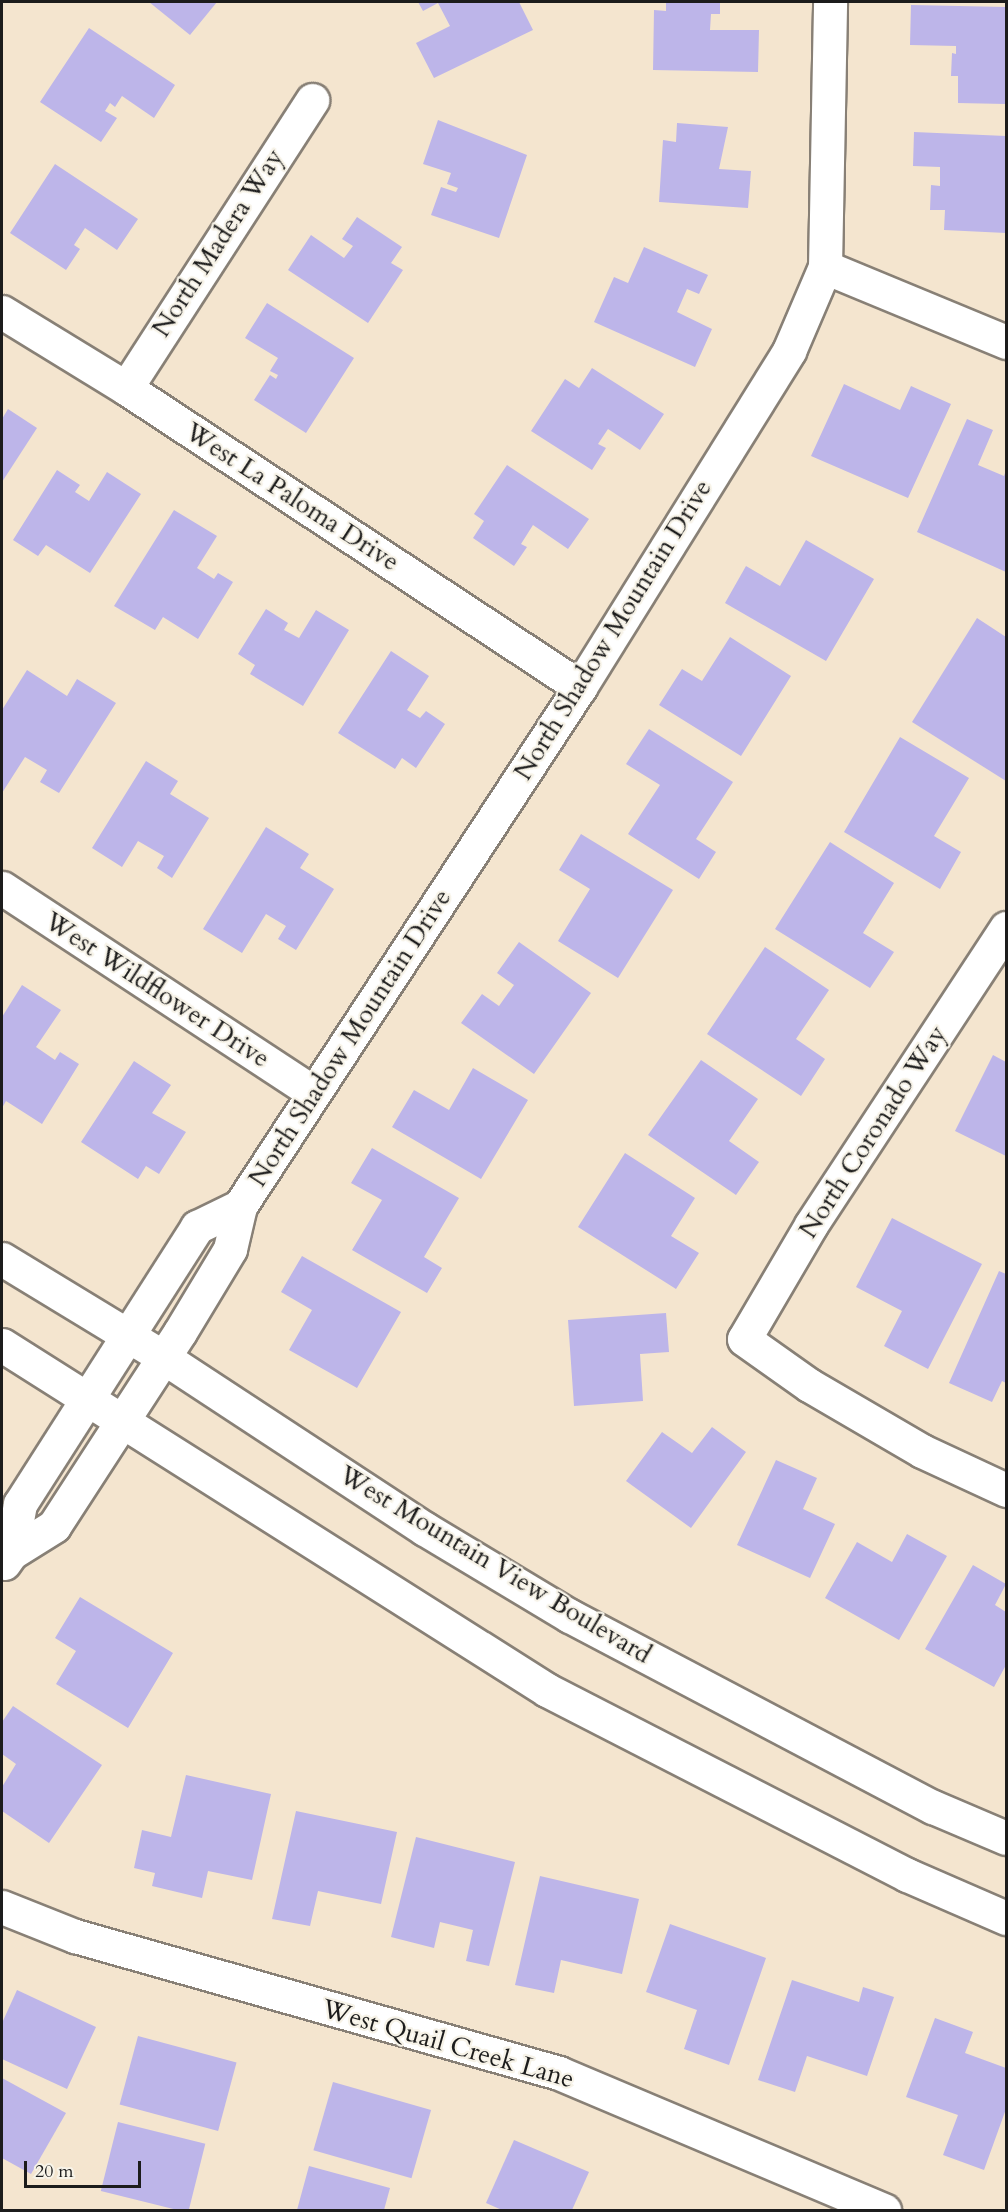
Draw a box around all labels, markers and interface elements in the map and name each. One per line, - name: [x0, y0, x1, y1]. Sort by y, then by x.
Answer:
- street label: North Madera Way: [146, 143, 290, 343]
- street label: West La Paloma Drive: [179, 416, 405, 578]
- street label: North Shadow Mountain Drive: [507, 474, 719, 786]
- street label: North Shadow Mountain Drive: [242, 883, 458, 1193]
- street label: West Wildflower Drive: [39, 906, 275, 1074]
- street label: North Coronado Way: [793, 1020, 953, 1244]
- street label: West Mountain View Boulevard: [333, 1459, 657, 1671]
- street label: West Quail Creek Lane: [318, 1993, 578, 2095]
- scale bar: [27, 2149, 144, 2187]
- text: 20 m: [35, 2159, 74, 2184]

